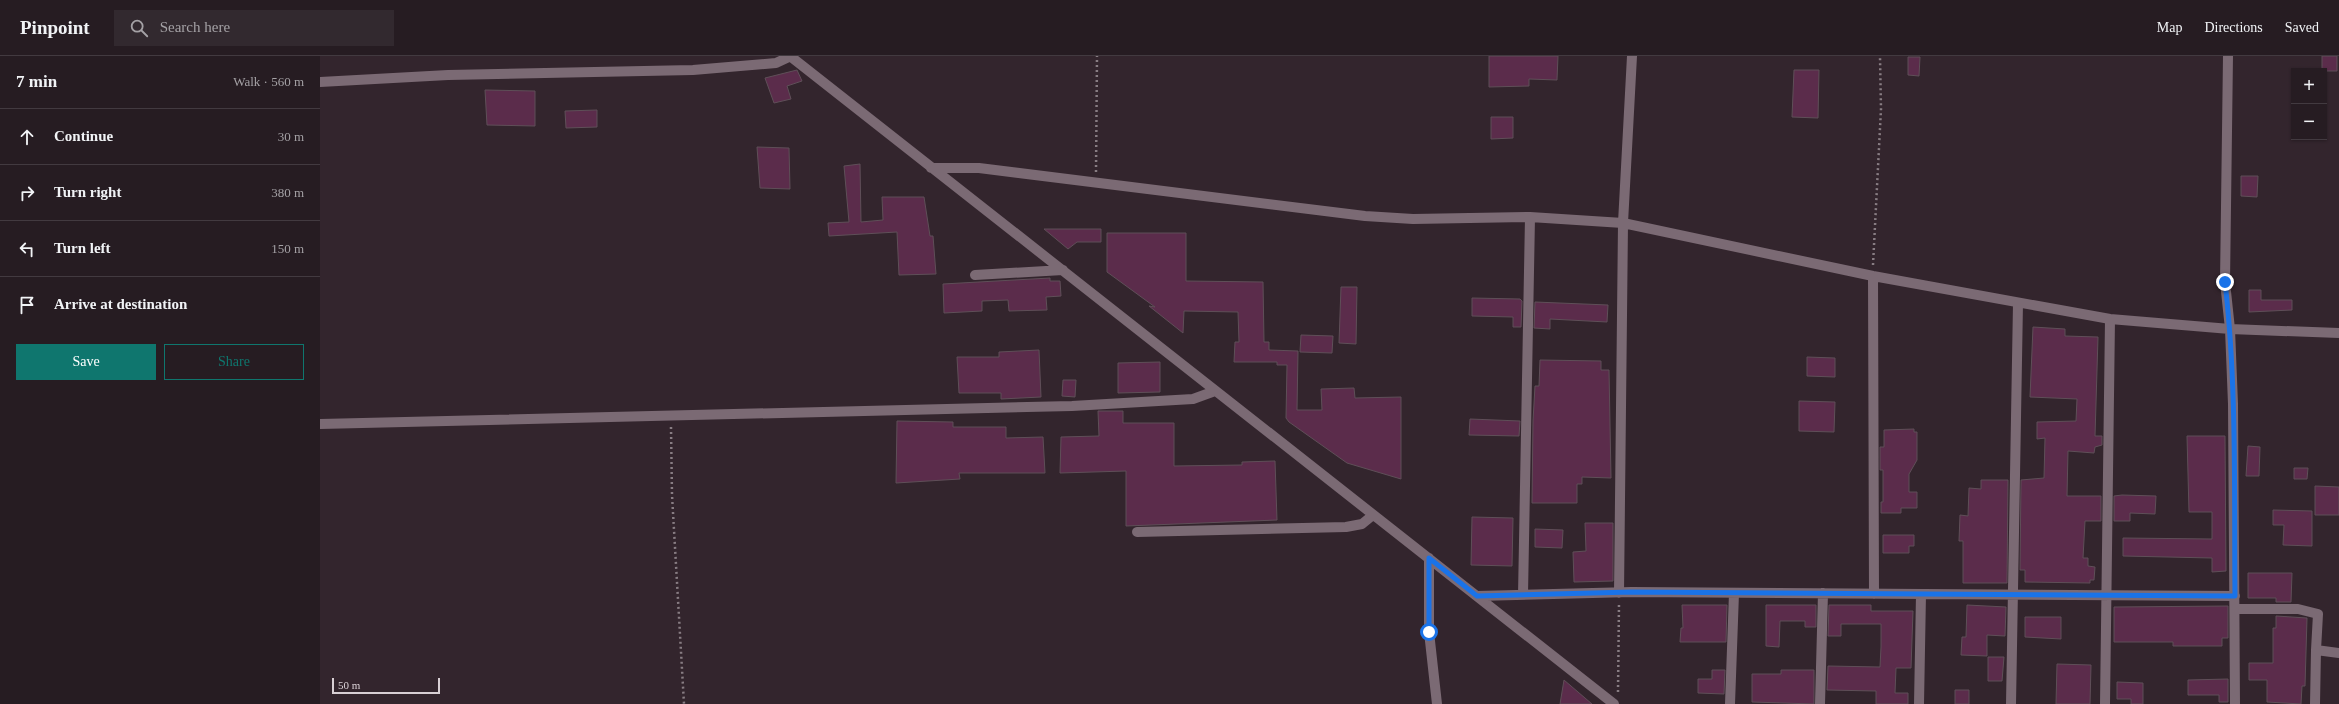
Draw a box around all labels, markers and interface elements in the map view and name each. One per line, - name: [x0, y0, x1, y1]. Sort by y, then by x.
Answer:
- search box: [114, 10, 394, 46]
- text: Pinpoint: [20, 17, 90, 38]
- icon: search: [128, 17, 150, 39]
- text: Search here: [160, 19, 230, 35]
- text: Map: [2157, 20, 2182, 35]
- text: Directions: [2204, 20, 2263, 35]
- text: Saved: [2285, 20, 2319, 35]
- map controls: [2291, 68, 2327, 140]
- button: +: [2291, 68, 2327, 104]
- text: 7 min: [16, 72, 57, 91]
- text: Walk · 560 m: [233, 74, 304, 89]
- button: −: [2291, 104, 2327, 140]
- icon: ahead: [16, 126, 38, 148]
- text: Continue: [54, 128, 113, 144]
- text: 30 m: [278, 129, 304, 144]
- icon: right: [16, 182, 38, 204]
- text: Turn right: [54, 184, 121, 200]
- text: 380 m: [271, 185, 304, 200]
- icon: left: [16, 238, 38, 260]
- text: Turn left: [54, 240, 111, 256]
- text: 150 m: [271, 241, 304, 256]
- route end: [2216, 273, 2234, 291]
- icon: arrive: [16, 294, 38, 316]
- text: Arrive at destination: [54, 296, 187, 312]
- button: Save: [16, 344, 156, 380]
- button: Share: [164, 344, 304, 380]
- route start: [1420, 623, 1438, 641]
- scale bar: [332, 676, 440, 695]
- text: 50 m: [338, 679, 360, 691]

